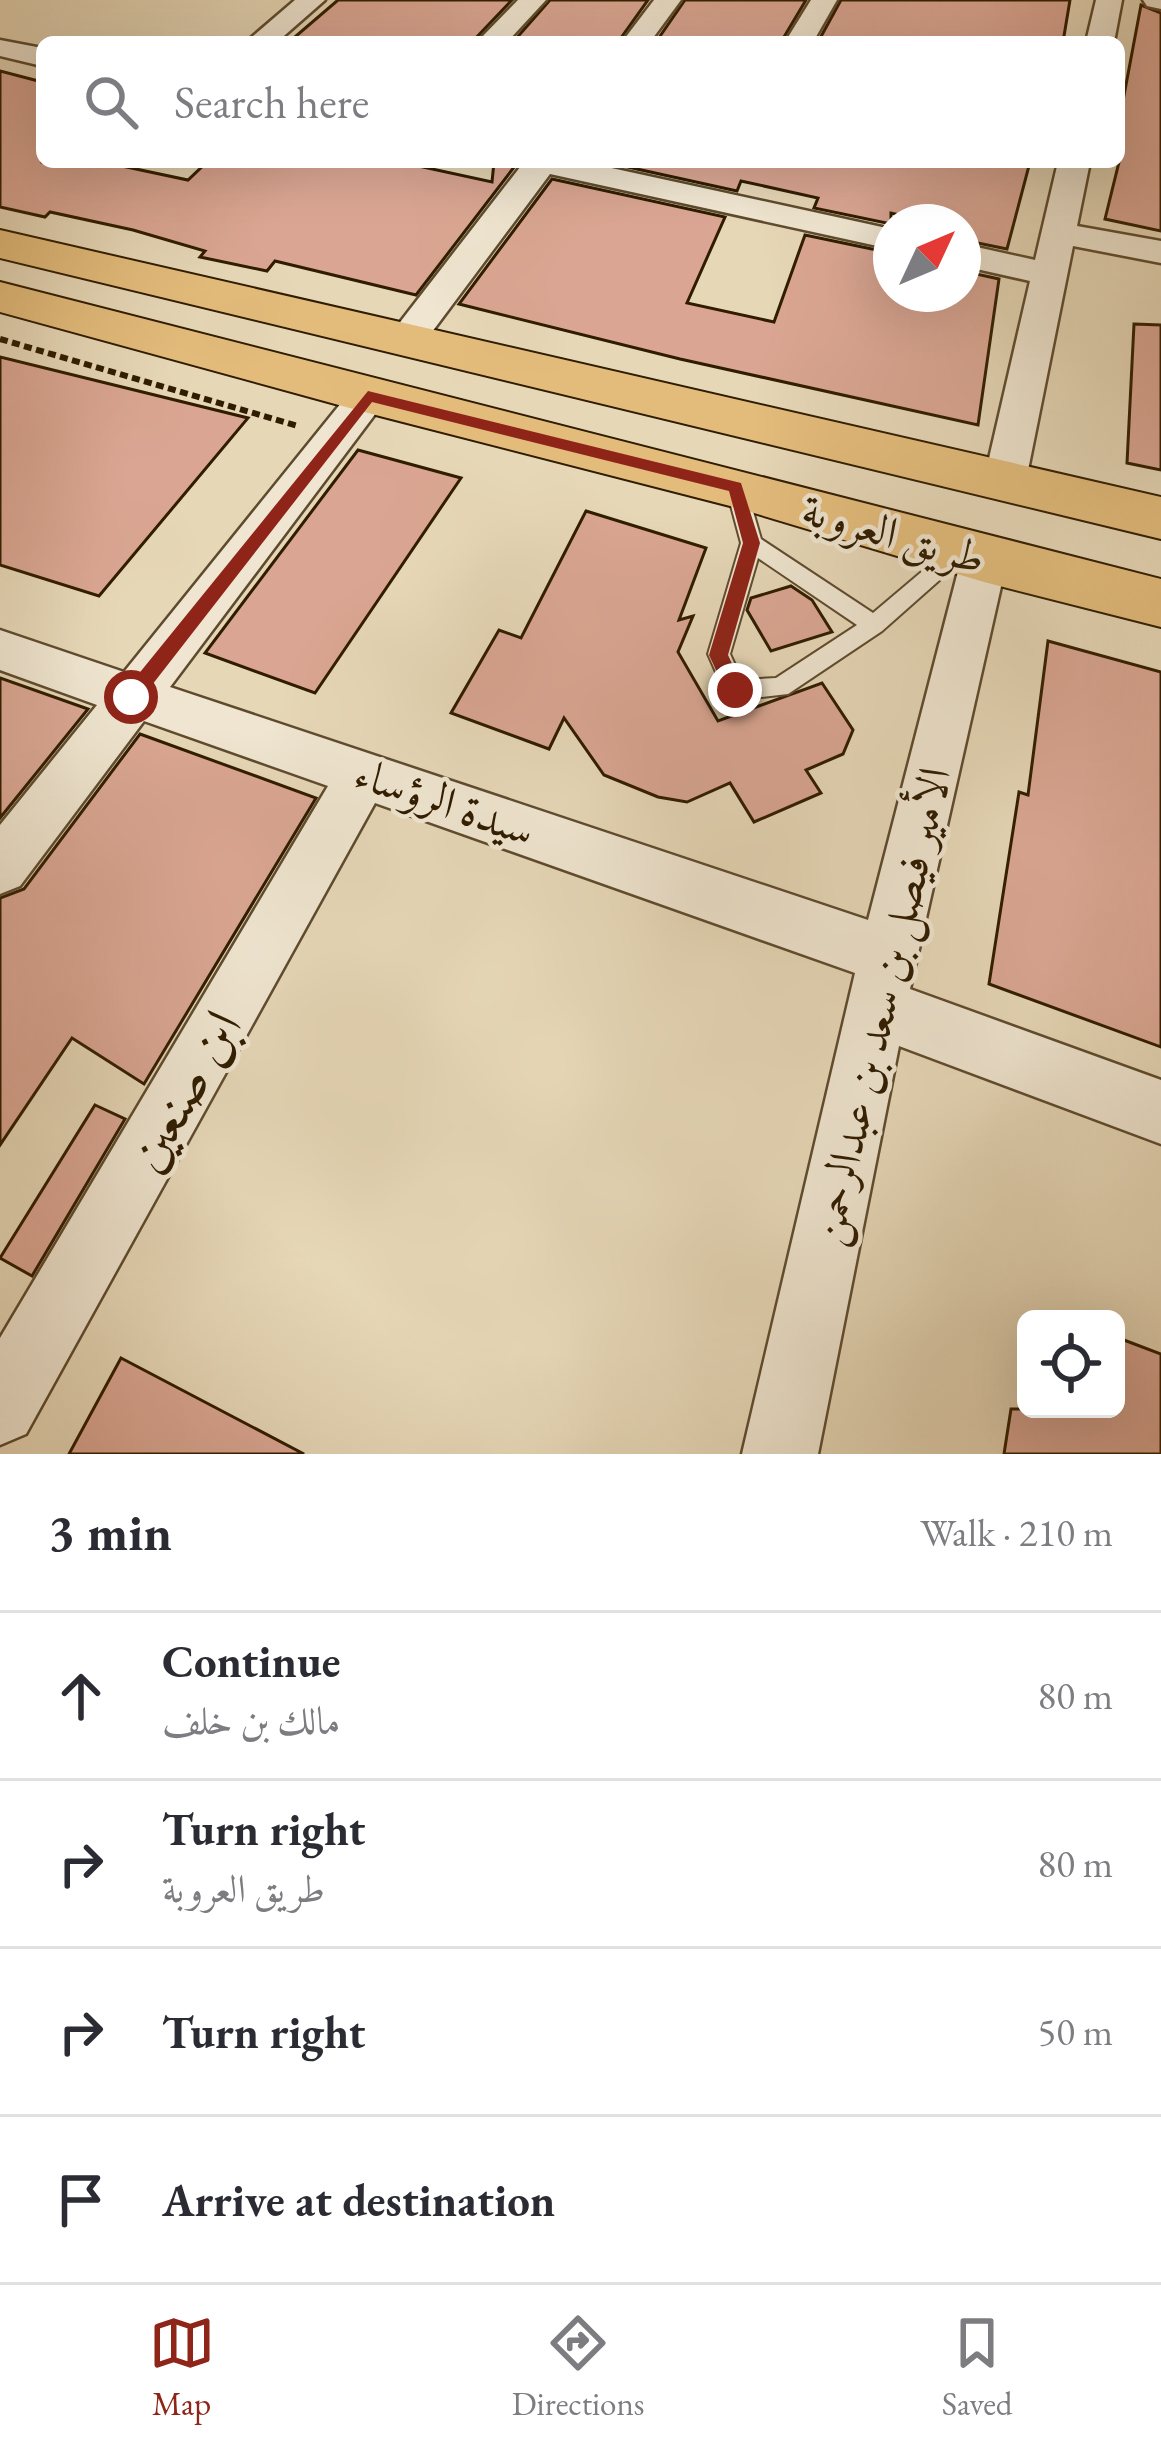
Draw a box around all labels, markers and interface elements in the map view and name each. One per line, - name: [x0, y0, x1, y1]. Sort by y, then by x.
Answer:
- search box: [36, 36, 1125, 168]
- icon: search: [78, 69, 144, 135]
- text: Search here: [174, 73, 369, 131]
- north arrow: [873, 204, 981, 312]
- street label: طريق العروبة: [796, 479, 992, 587]
- route end: [708, 663, 762, 717]
- route start: [104, 670, 158, 724]
- street label: سيدة الرؤساء: [347, 743, 543, 859]
- street label: الأمير فيصل بن سعد بن عبدالرحمن: [797, 761, 966, 1251]
- street label: ابن صنعين: [109, 997, 257, 1183]
- map controls: [1017, 1310, 1125, 1418]
- button: locate: [1017, 1310, 1125, 1418]
- text: 3 min: [48, 1499, 172, 1565]
- text: Walk · 210 m: [920, 1507, 1113, 1558]
- text: Continue: [162, 1632, 340, 1690]
- icon: ahead: [48, 1663, 114, 1729]
- text: 80 m: [1037, 1670, 1113, 1721]
- text: مالك بن خلف: [162, 1695, 340, 1746]
- text: Turn right: [162, 1800, 365, 1858]
- icon: right: [48, 1831, 114, 1897]
- text: 80 m: [1037, 1838, 1113, 1889]
- text: طريق العروبة: [162, 1863, 325, 1914]
- icon: right: [48, 1999, 114, 2065]
- text: Turn right: [162, 2003, 365, 2061]
- text: 50 m: [1037, 2006, 1113, 2057]
- icon: arrive: [48, 2167, 114, 2233]
- text: Arrive at destination: [162, 2171, 555, 2229]
- tab: Map: [149, 2310, 215, 2425]
- tab: Directions: [512, 2310, 645, 2425]
- tab: Saved: [942, 2310, 1012, 2425]

